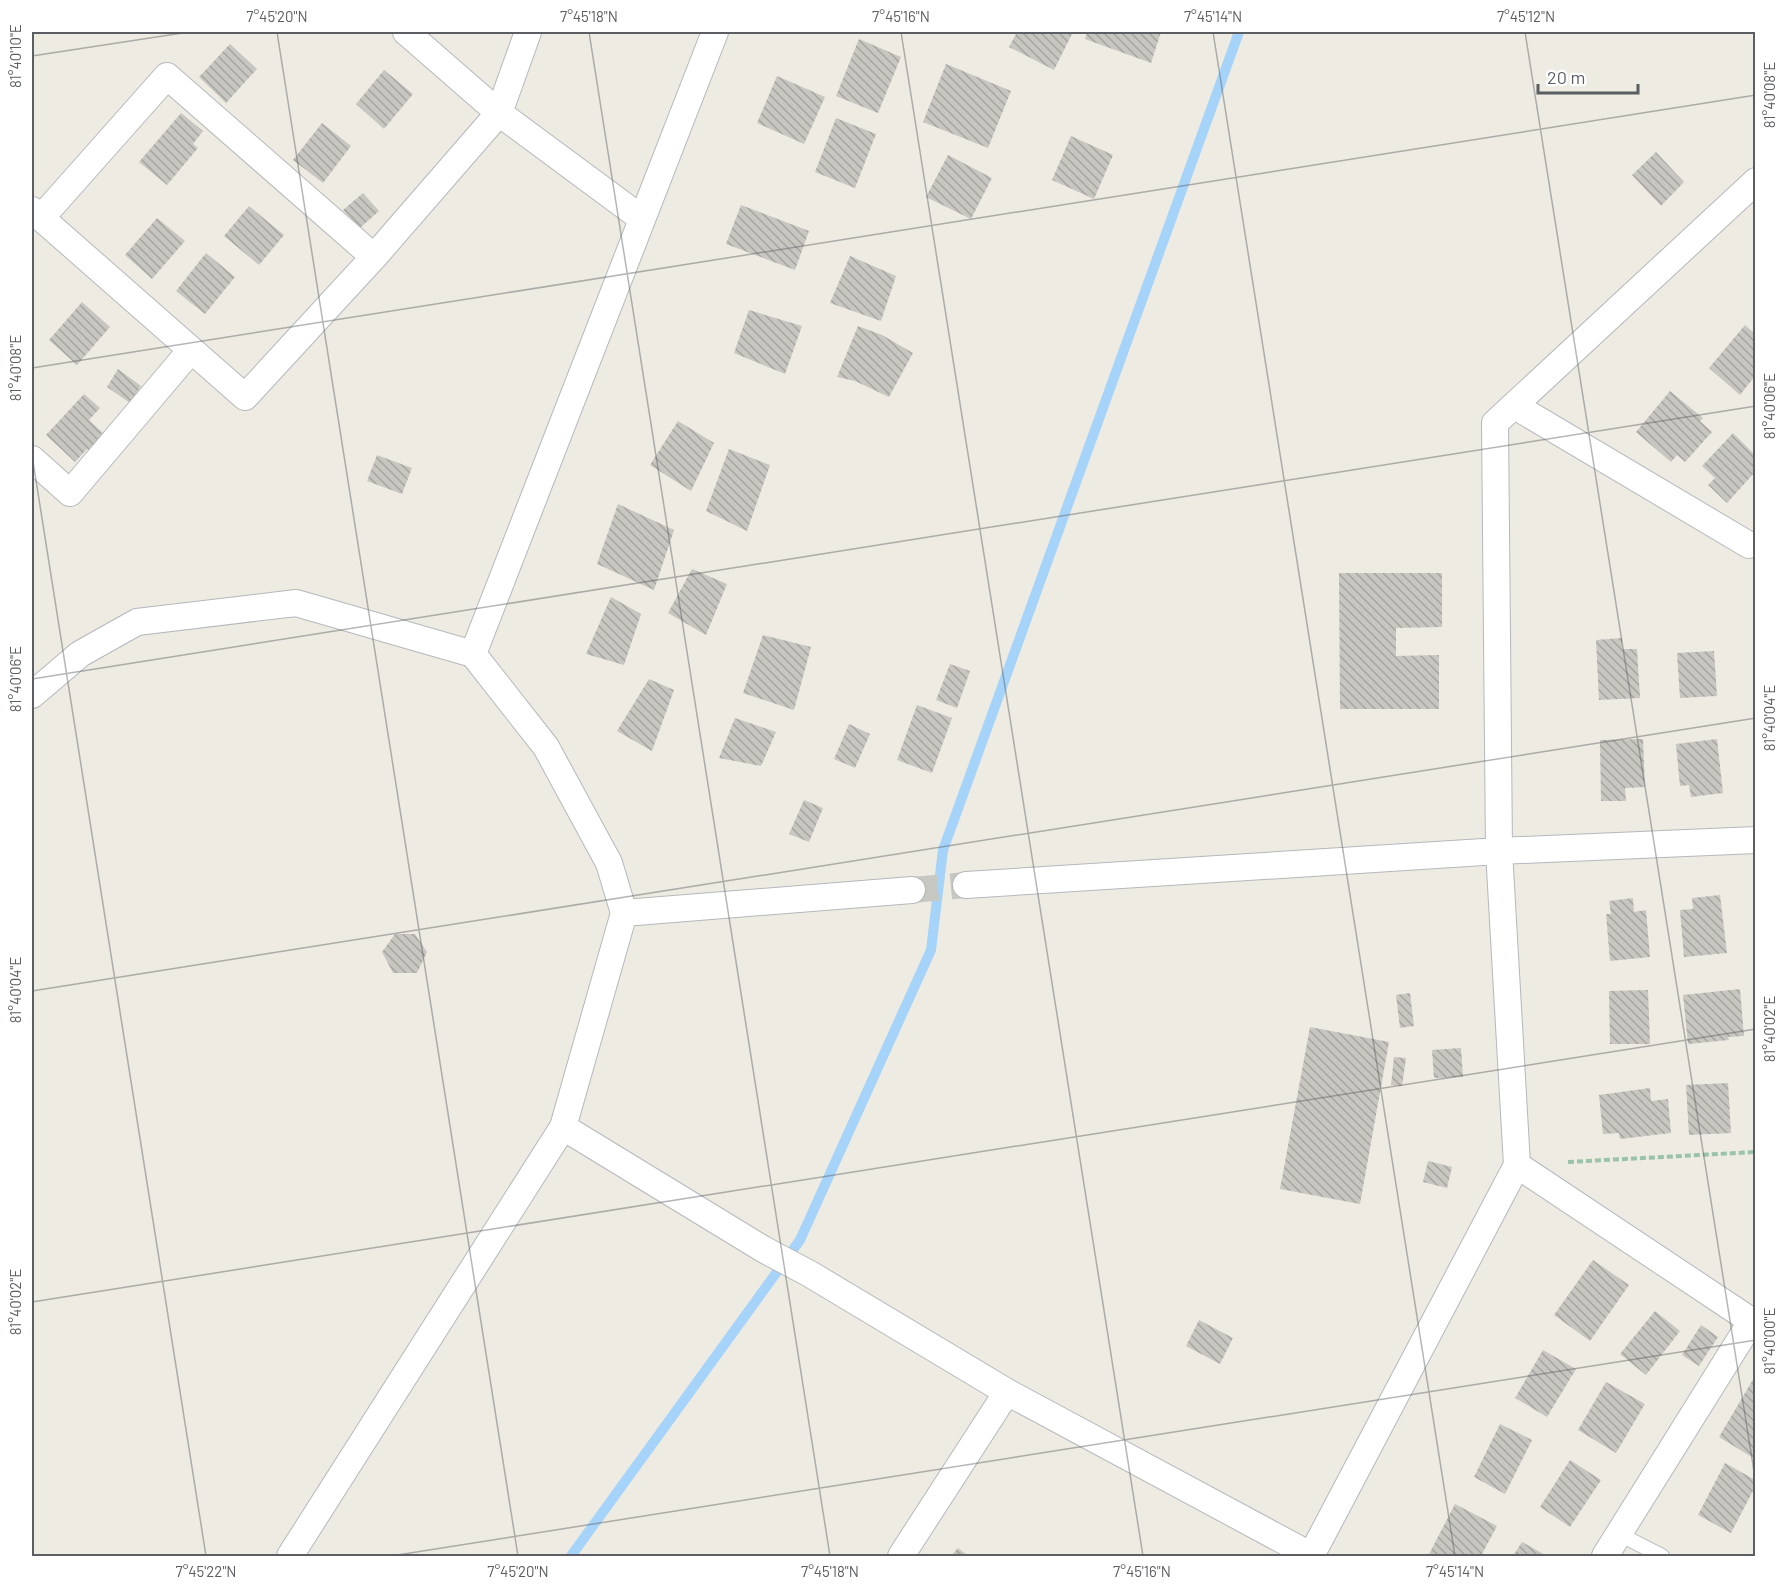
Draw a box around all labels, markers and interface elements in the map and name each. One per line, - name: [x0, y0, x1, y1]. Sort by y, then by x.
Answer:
- text: 7°45'20"N: [246, 7, 308, 25]
- text: 7°45'18"N: [560, 7, 618, 25]
- text: 7°45'16"N: [872, 7, 930, 25]
- text: 7°45'14"N: [1184, 7, 1242, 25]
- text: 7°45'12"N: [1497, 7, 1555, 25]
- text: 81°40'10"E: [6, 24, 24, 88]
- scale bar: [1538, 57, 1638, 95]
- text: 81°40'08"E: [1760, 62, 1778, 128]
- text: 20 m: [1547, 66, 1585, 88]
- text: 81°40'08"E: [6, 335, 24, 401]
- text: 81°40'06"E: [1760, 373, 1778, 439]
- text: 81°40'06"E: [6, 646, 24, 712]
- text: 81°40'04"E: [1760, 685, 1778, 751]
- text: 81°40'04"E: [6, 957, 24, 1023]
- text: 81°40'02"E: [1760, 996, 1778, 1062]
- text: 81°40'02"E: [6, 1269, 24, 1335]
- text: 81°40'00"E: [1760, 1307, 1778, 1375]
- text: 7°45'22"N: [176, 1562, 236, 1580]
- text: 7°45'20"N: [487, 1562, 549, 1580]
- text: 7°45'18"N: [801, 1562, 859, 1580]
- text: 7°45'16"N: [1113, 1562, 1171, 1580]
- text: 7°45'14"N: [1426, 1562, 1484, 1580]

